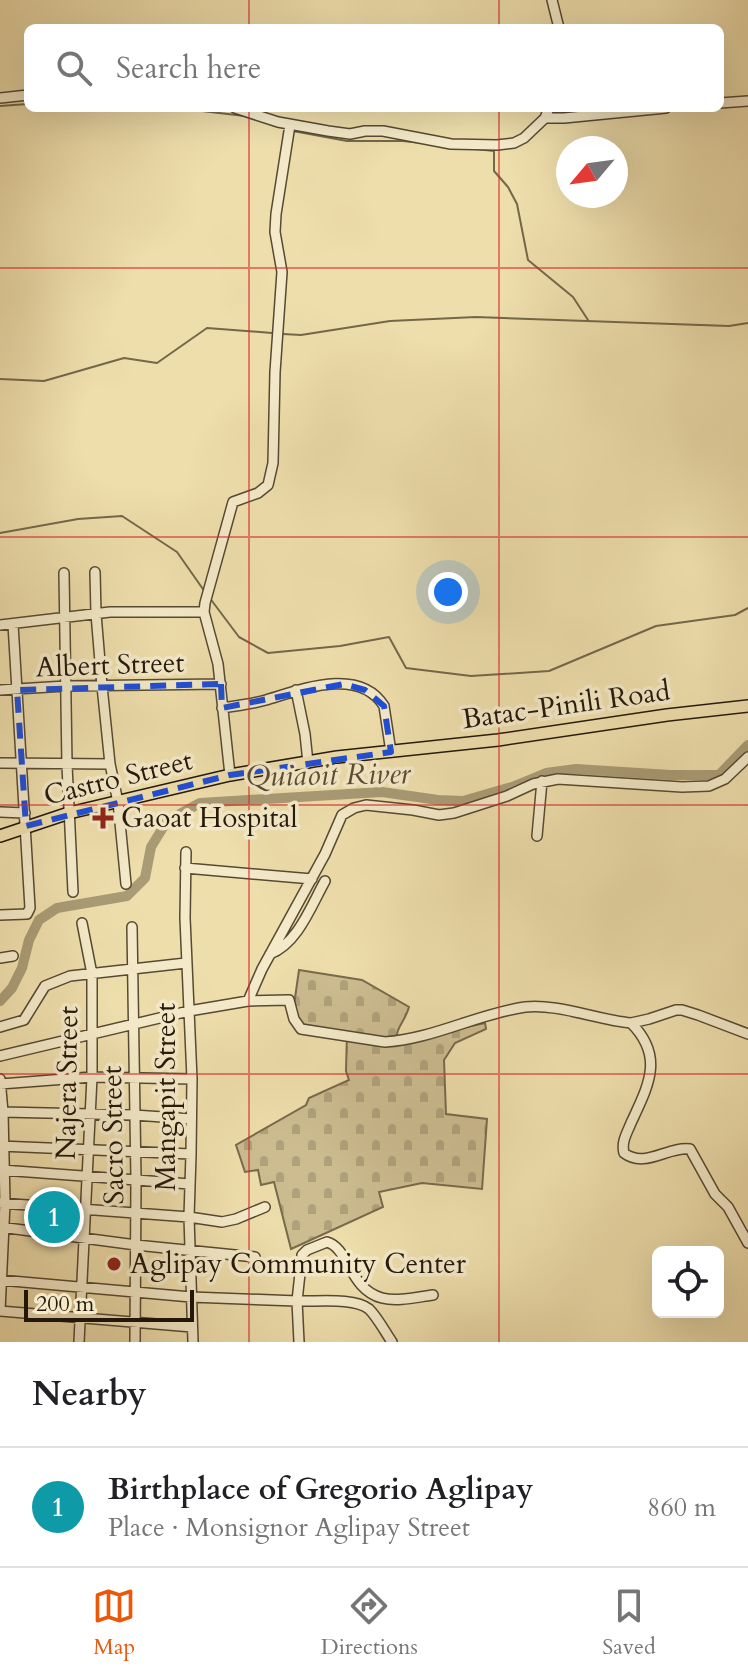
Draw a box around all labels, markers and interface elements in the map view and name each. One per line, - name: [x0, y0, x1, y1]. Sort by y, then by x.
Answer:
- search box: [24, 24, 724, 112]
- icon: search: [52, 46, 96, 90]
- text: Search here: [116, 48, 261, 89]
- north arrow: [556, 136, 628, 208]
- your location: [428, 572, 468, 612]
- street label: Albert Street: [35, 643, 185, 687]
- street label: Batac-Pinili Road: [460, 672, 673, 738]
- street label: Castro Street: [40, 741, 196, 815]
- water label: Quiaoit River: [245, 753, 412, 797]
- place label: Gaoat Hospital: [121, 799, 298, 837]
- marker: Gaoat Hospital: [92, 807, 114, 829]
- street label: Mangapit Street: [147, 1003, 185, 1191]
- street label: Najera Street: [47, 1006, 87, 1160]
- street label: Sacro Street: [93, 1065, 133, 1205]
- pin: 1: [28, 1187, 80, 1247]
- place label: Aglipay Community Center: [130, 1245, 467, 1283]
- map controls: [652, 1246, 724, 1318]
- button: locate: [652, 1246, 724, 1318]
- marker: Aglipay Community Center: [105, 1255, 123, 1273]
- scale bar: [24, 1286, 194, 1322]
- text: 200 m: [36, 1289, 94, 1319]
- text: Nearby: [32, 1371, 147, 1417]
- text: Birthplace of Gregorio Aglipay: [108, 1469, 533, 1510]
- text: 1: [51, 1490, 65, 1525]
- text: 860 m: [647, 1490, 716, 1525]
- text: Place · Monsignor Aglipay Street: [108, 1510, 470, 1545]
- tab: Map: [92, 1584, 136, 1662]
- tab: Directions: [321, 1584, 418, 1662]
- tab: Saved: [602, 1584, 656, 1662]

